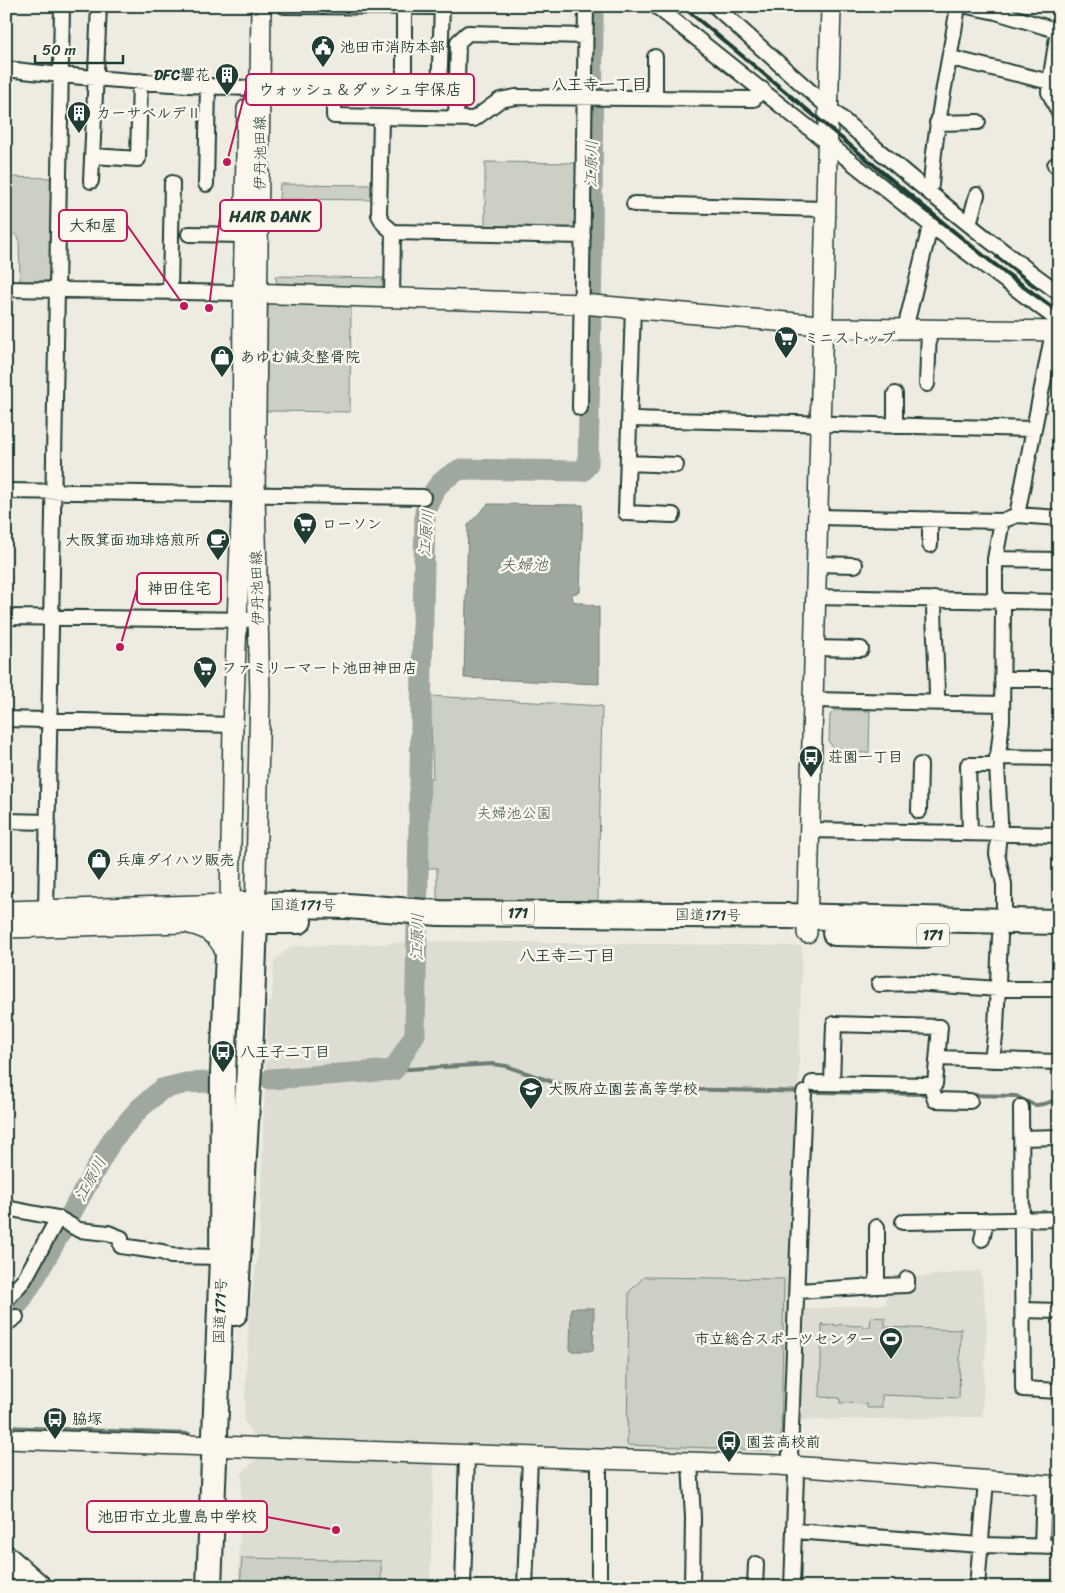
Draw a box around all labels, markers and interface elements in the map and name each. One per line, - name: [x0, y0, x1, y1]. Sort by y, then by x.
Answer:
- scale bar: [35, 32, 122, 64]
- public building icon: 池田市消防本部: [310, 34, 336, 68]
- place label: 池田市消防本部: [340, 34, 445, 60]
- text: 50 m: [42, 37, 77, 63]
- place label: DFC響花: [154, 62, 210, 88]
- building icon: DFC響花: [214, 62, 240, 96]
- district label: 八王寺一丁目: [551, 70, 647, 99]
- callout: ウォッシュ＆ダッシュ宇保店: [246, 74, 474, 105]
- text: ウォッシュ＆ダッシュ宇保店: [258, 75, 462, 104]
- building icon: カーサベルデⅡ: [66, 100, 92, 134]
- place label: カーサベルデⅡ: [96, 100, 202, 126]
- street label: 伊丹池田線: [247, 115, 273, 191]
- water label: 江原川: [576, 140, 606, 188]
- callout: HAIR DANK: [220, 200, 321, 231]
- text: HAIR DANK: [228, 202, 312, 231]
- callout: 大和屋: [59, 210, 127, 241]
- text: 大和屋: [69, 211, 117, 240]
- supermarket icon: ミニストップ: [773, 325, 799, 359]
- place label: ミニストップ: [804, 325, 896, 351]
- shop icon: あゆむ鍼灸整骨院: [209, 344, 235, 378]
- place label: あゆむ鍼灸整骨院: [240, 344, 360, 370]
- water label: 江原川: [409, 508, 443, 558]
- supermarket icon: ローソン: [292, 511, 318, 545]
- place label: ローソン: [322, 511, 382, 537]
- place label: 大阪箕面珈琲焙煎所: [65, 527, 200, 553]
- cafe icon: 大阪箕面珈琲焙煎所: [205, 527, 231, 561]
- street label: 伊丹池田線: [243, 550, 271, 626]
- water label: 夫婦池: [500, 550, 549, 579]
- callout: 神田住宅: [137, 573, 221, 604]
- text: 神田住宅: [147, 574, 211, 603]
- supermarket icon: ファミリーマート池田神田店: [192, 655, 218, 689]
- place label: ファミリーマート池田神田店: [222, 655, 418, 681]
- bus stop icon: 荘園一丁目: [798, 744, 824, 778]
- place label: 荘園一丁目: [828, 744, 903, 770]
- park label: 夫婦池公園: [476, 800, 552, 826]
- shop icon: 兵庫ダイハツ販売: [86, 847, 112, 881]
- place label: 兵庫ダイハツ販売: [116, 847, 235, 873]
- street label: 国道171号: [270, 891, 336, 919]
- road number: 171: [502, 901, 534, 924]
- street label: 国道171号: [675, 901, 741, 929]
- water label: 江原川: [402, 913, 432, 961]
- road number: 171: [917, 924, 949, 946]
- district label: 八王寺二丁目: [519, 941, 615, 970]
- bus stop icon: 八王子二丁目: [210, 1039, 236, 1073]
- place label: 八王子二丁目: [240, 1039, 330, 1065]
- school or university icon: 大阪府立園芸高等学校: [518, 1076, 544, 1110]
- place label: 大阪府立園芸高等学校: [548, 1076, 698, 1102]
- water label: 江原川: [66, 1151, 114, 1207]
- street label: 国道171号: [206, 1277, 234, 1345]
- place label: 市立総合スポーツセンター: [694, 1326, 874, 1352]
- sports icon: 市立総合スポーツセンター: [878, 1326, 904, 1360]
- bus stop icon: 脇塚: [42, 1406, 68, 1440]
- place label: 脇塚: [72, 1406, 102, 1432]
- bus stop icon: 園芸高校前: [716, 1429, 742, 1463]
- place label: 園芸高校前: [746, 1429, 821, 1455]
- callout: 池田市立北豊島中学校: [87, 1501, 267, 1532]
- text: 池田市立北豊島中学校: [97, 1502, 257, 1531]

